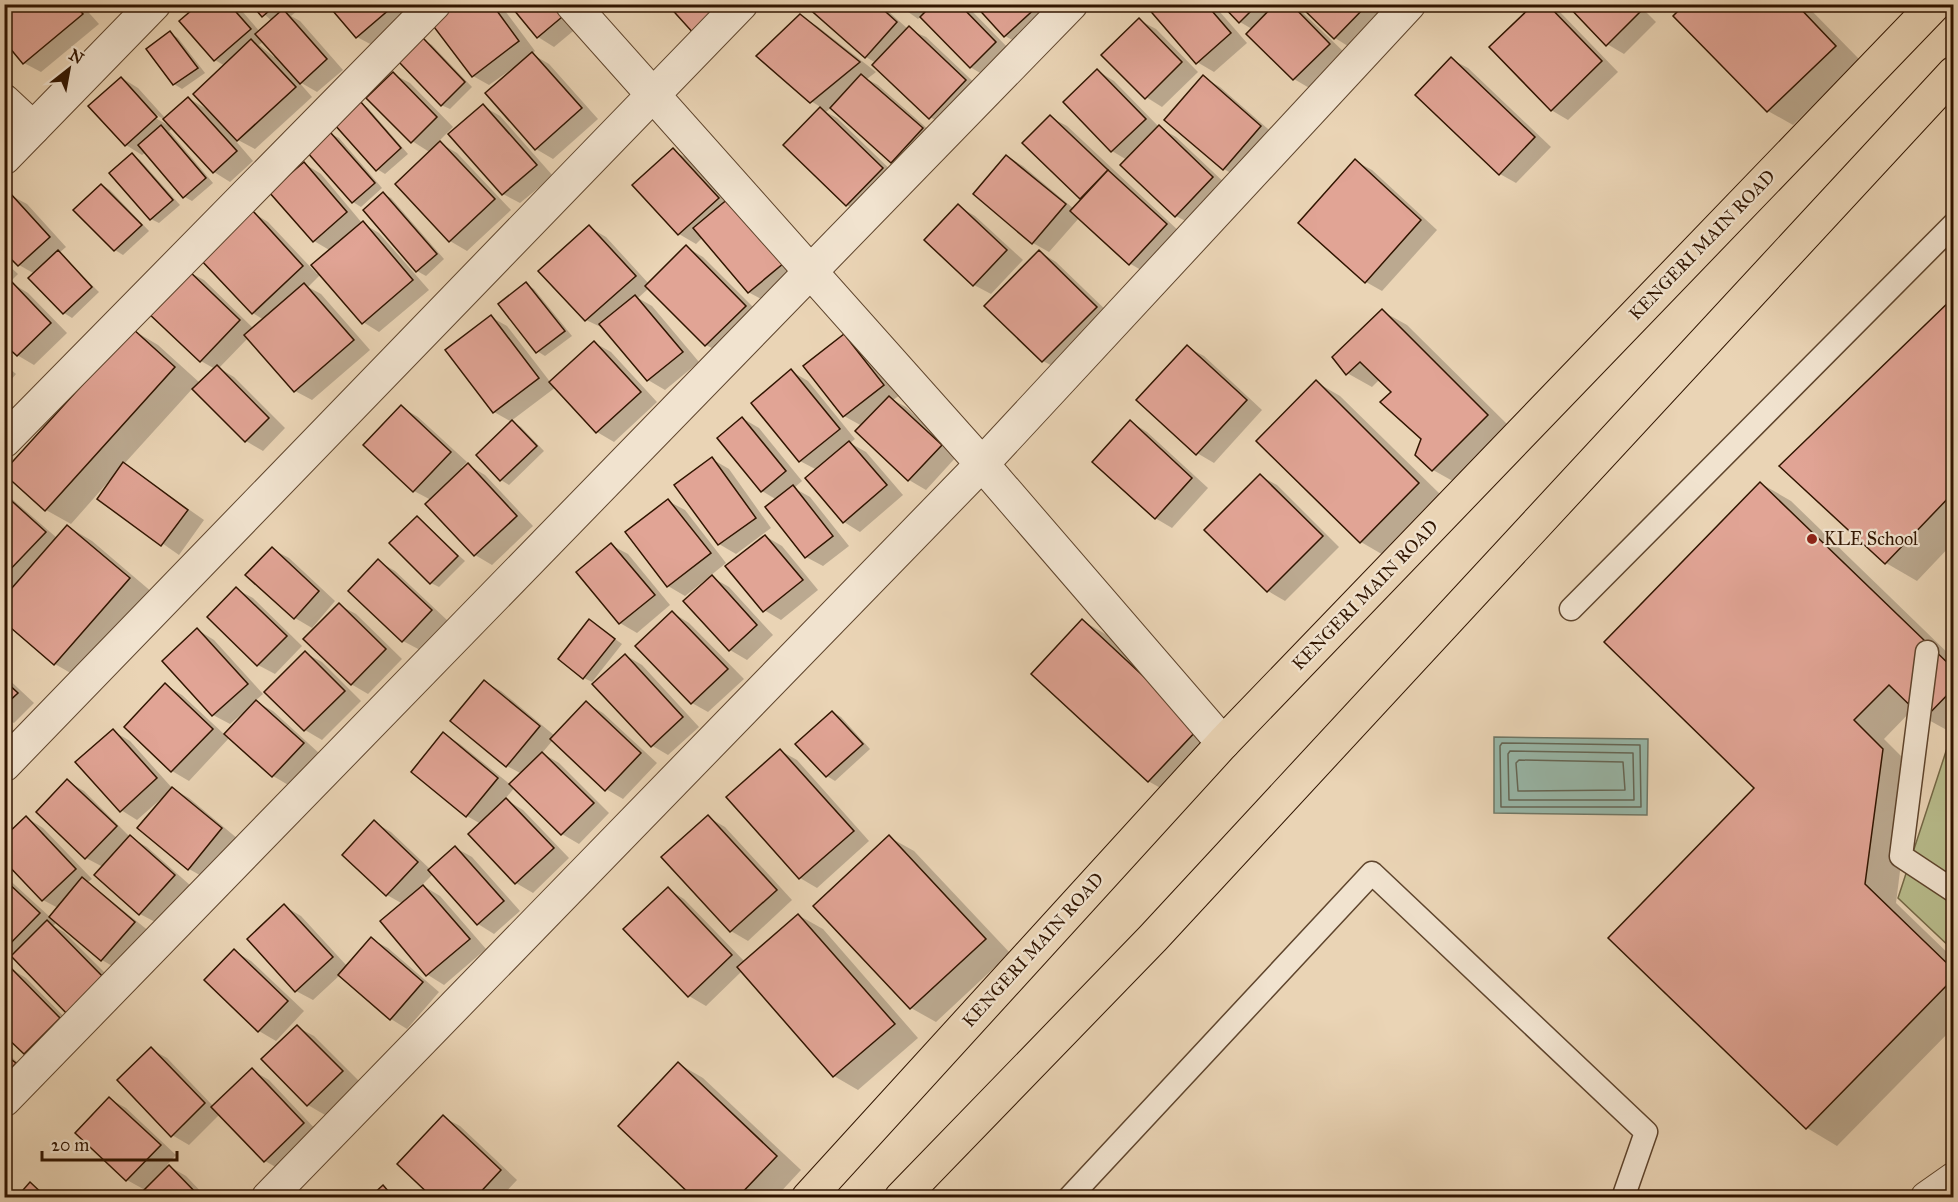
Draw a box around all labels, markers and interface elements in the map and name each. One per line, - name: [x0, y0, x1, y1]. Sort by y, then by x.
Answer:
- north arrow: [39, 39, 99, 99]
- text: N: [66, 45, 88, 68]
- street label: KENGERI MAIN ROAD: [1624, 165, 1780, 325]
- street label: KENGERI MAIN ROAD: [1287, 515, 1443, 675]
- place label: KLE School: [1824, 528, 1918, 550]
- marker: KLE School: [1805, 532, 1819, 546]
- street label: KENGERI MAIN ROAD: [958, 868, 1108, 1032]
- scale bar: [42, 1124, 177, 1162]
- text: 20 m: [51, 1134, 89, 1156]

